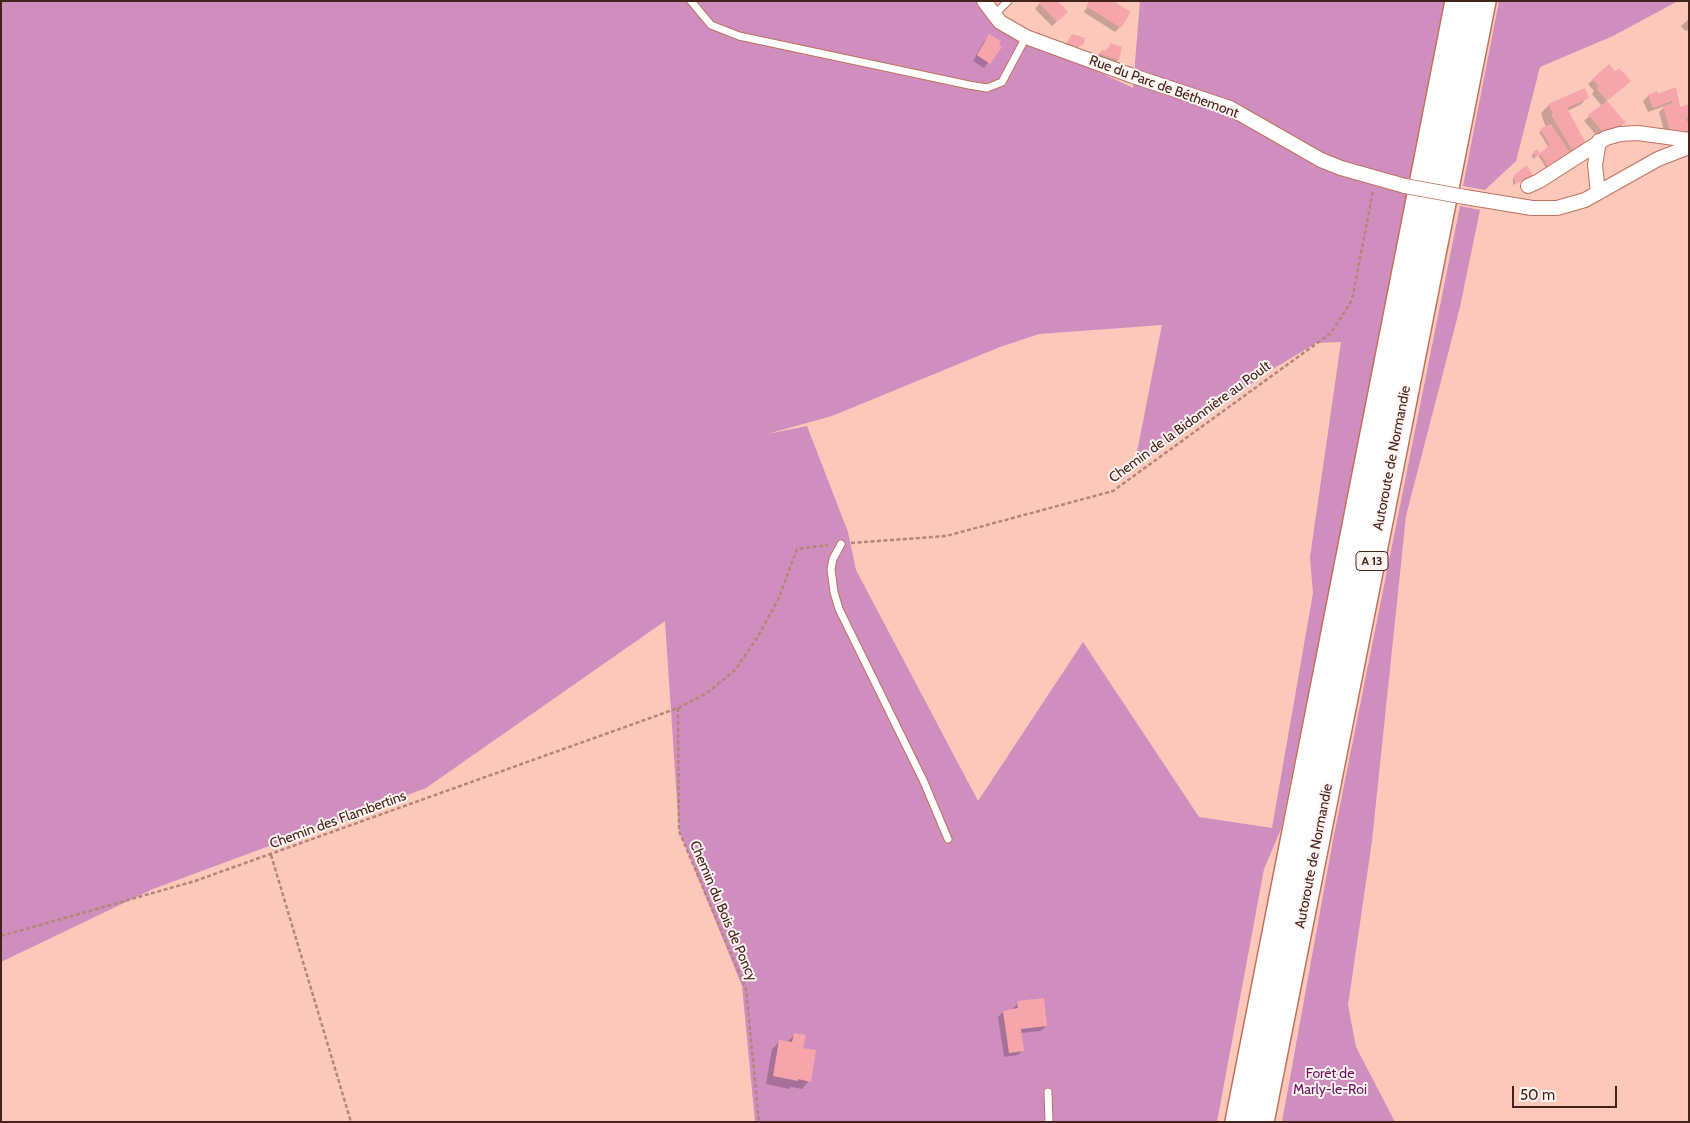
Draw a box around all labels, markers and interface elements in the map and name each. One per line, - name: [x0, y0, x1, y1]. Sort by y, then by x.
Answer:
- street label: Rue du Parc de Béthemont: [1087, 52, 1241, 122]
- street label: Chemin de la Bidonnière au Poult: [1106, 358, 1274, 486]
- street label: Autoroute de Normandie: [1370, 384, 1414, 532]
- road number: A 13: [1356, 552, 1388, 570]
- street label: Autoroute de Normandie: [1292, 782, 1336, 930]
- street label: Chemin des Flambertins: [268, 788, 408, 852]
- street label: Chemin du Bois de Poncy: [686, 838, 760, 984]
- park label: Forêt de Marly-le-Roi: [1293, 1066, 1367, 1098]
- scale bar: [1515, 1076, 1620, 1108]
- text: 50 m: [1520, 1086, 1555, 1104]

